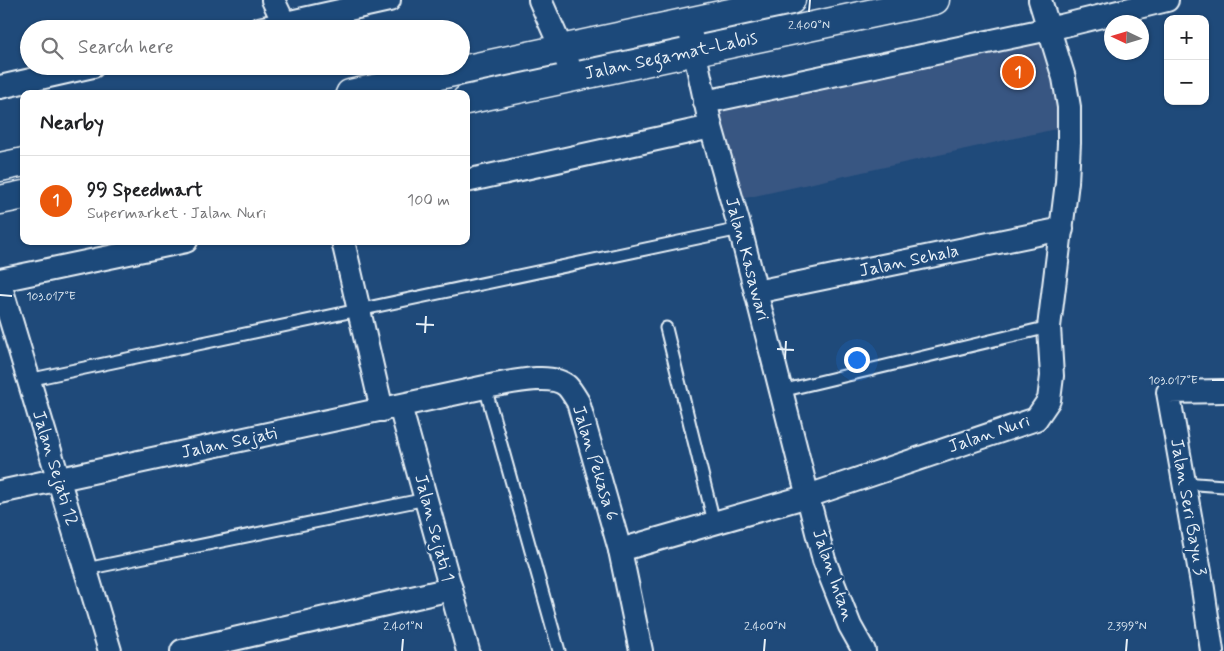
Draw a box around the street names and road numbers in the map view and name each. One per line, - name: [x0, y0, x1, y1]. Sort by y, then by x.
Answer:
- street label: Jalan Segamat-Labis: [582, 26, 760, 88]
- street label: Jalan Kasawari: [719, 195, 775, 323]
- street label: Jalan Sehala: [857, 239, 961, 283]
- street label: Jalan Pekasa 6: [566, 402, 624, 524]
- street label: Jalan Sejati 12: [26, 407, 84, 529]
- street label: Jalan Nuri: [945, 409, 1033, 459]
- street label: Jalan Sejati: [179, 421, 279, 465]
- street label: Jalan Seri Bayu 3: [1164, 437, 1212, 577]
- street label: Jalan Sejati 1: [408, 472, 460, 584]
- street label: Jalan Intan: [806, 526, 860, 624]

